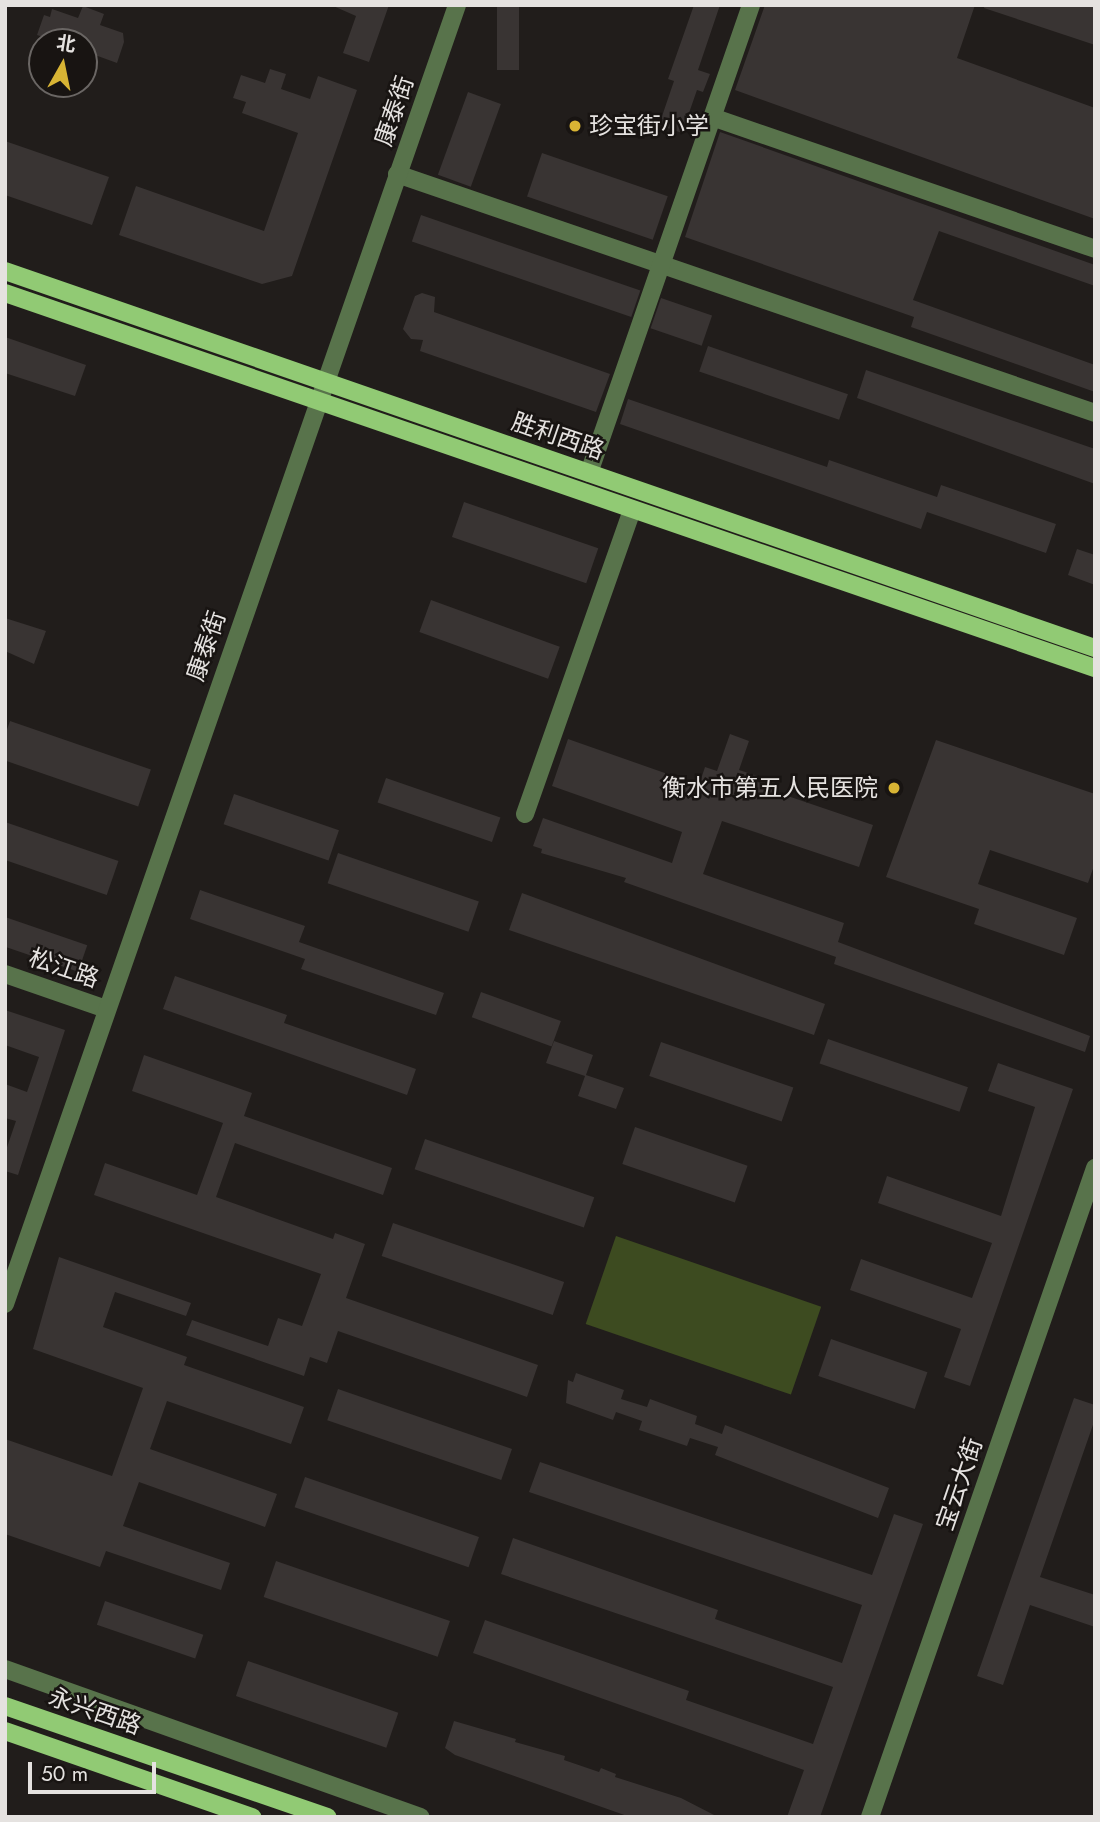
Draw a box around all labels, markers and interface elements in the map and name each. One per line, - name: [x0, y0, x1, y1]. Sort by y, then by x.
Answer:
- north arrow: [28, 28, 98, 98]
- text: 北: [55, 29, 78, 59]
- street label: 康泰街: [369, 72, 419, 150]
- place label: 珍宝街小学: [589, 112, 709, 140]
- marker: 珍宝街小学: [567, 118, 583, 134]
- street label: 胜利西路: [508, 407, 608, 465]
- street label: 康泰街: [181, 607, 231, 685]
- place label: 衡水市第五人民医院: [662, 774, 878, 802]
- marker: 衡水市第五人民医院: [884, 778, 904, 798]
- street label: 松江路: [25, 943, 103, 993]
- street label: 宝云大街: [930, 1434, 988, 1534]
- street label: 永兴西路: [45, 1682, 145, 1740]
- scale bar: [32, 1748, 159, 1792]
- text: 50 m: [41, 1759, 88, 1789]

